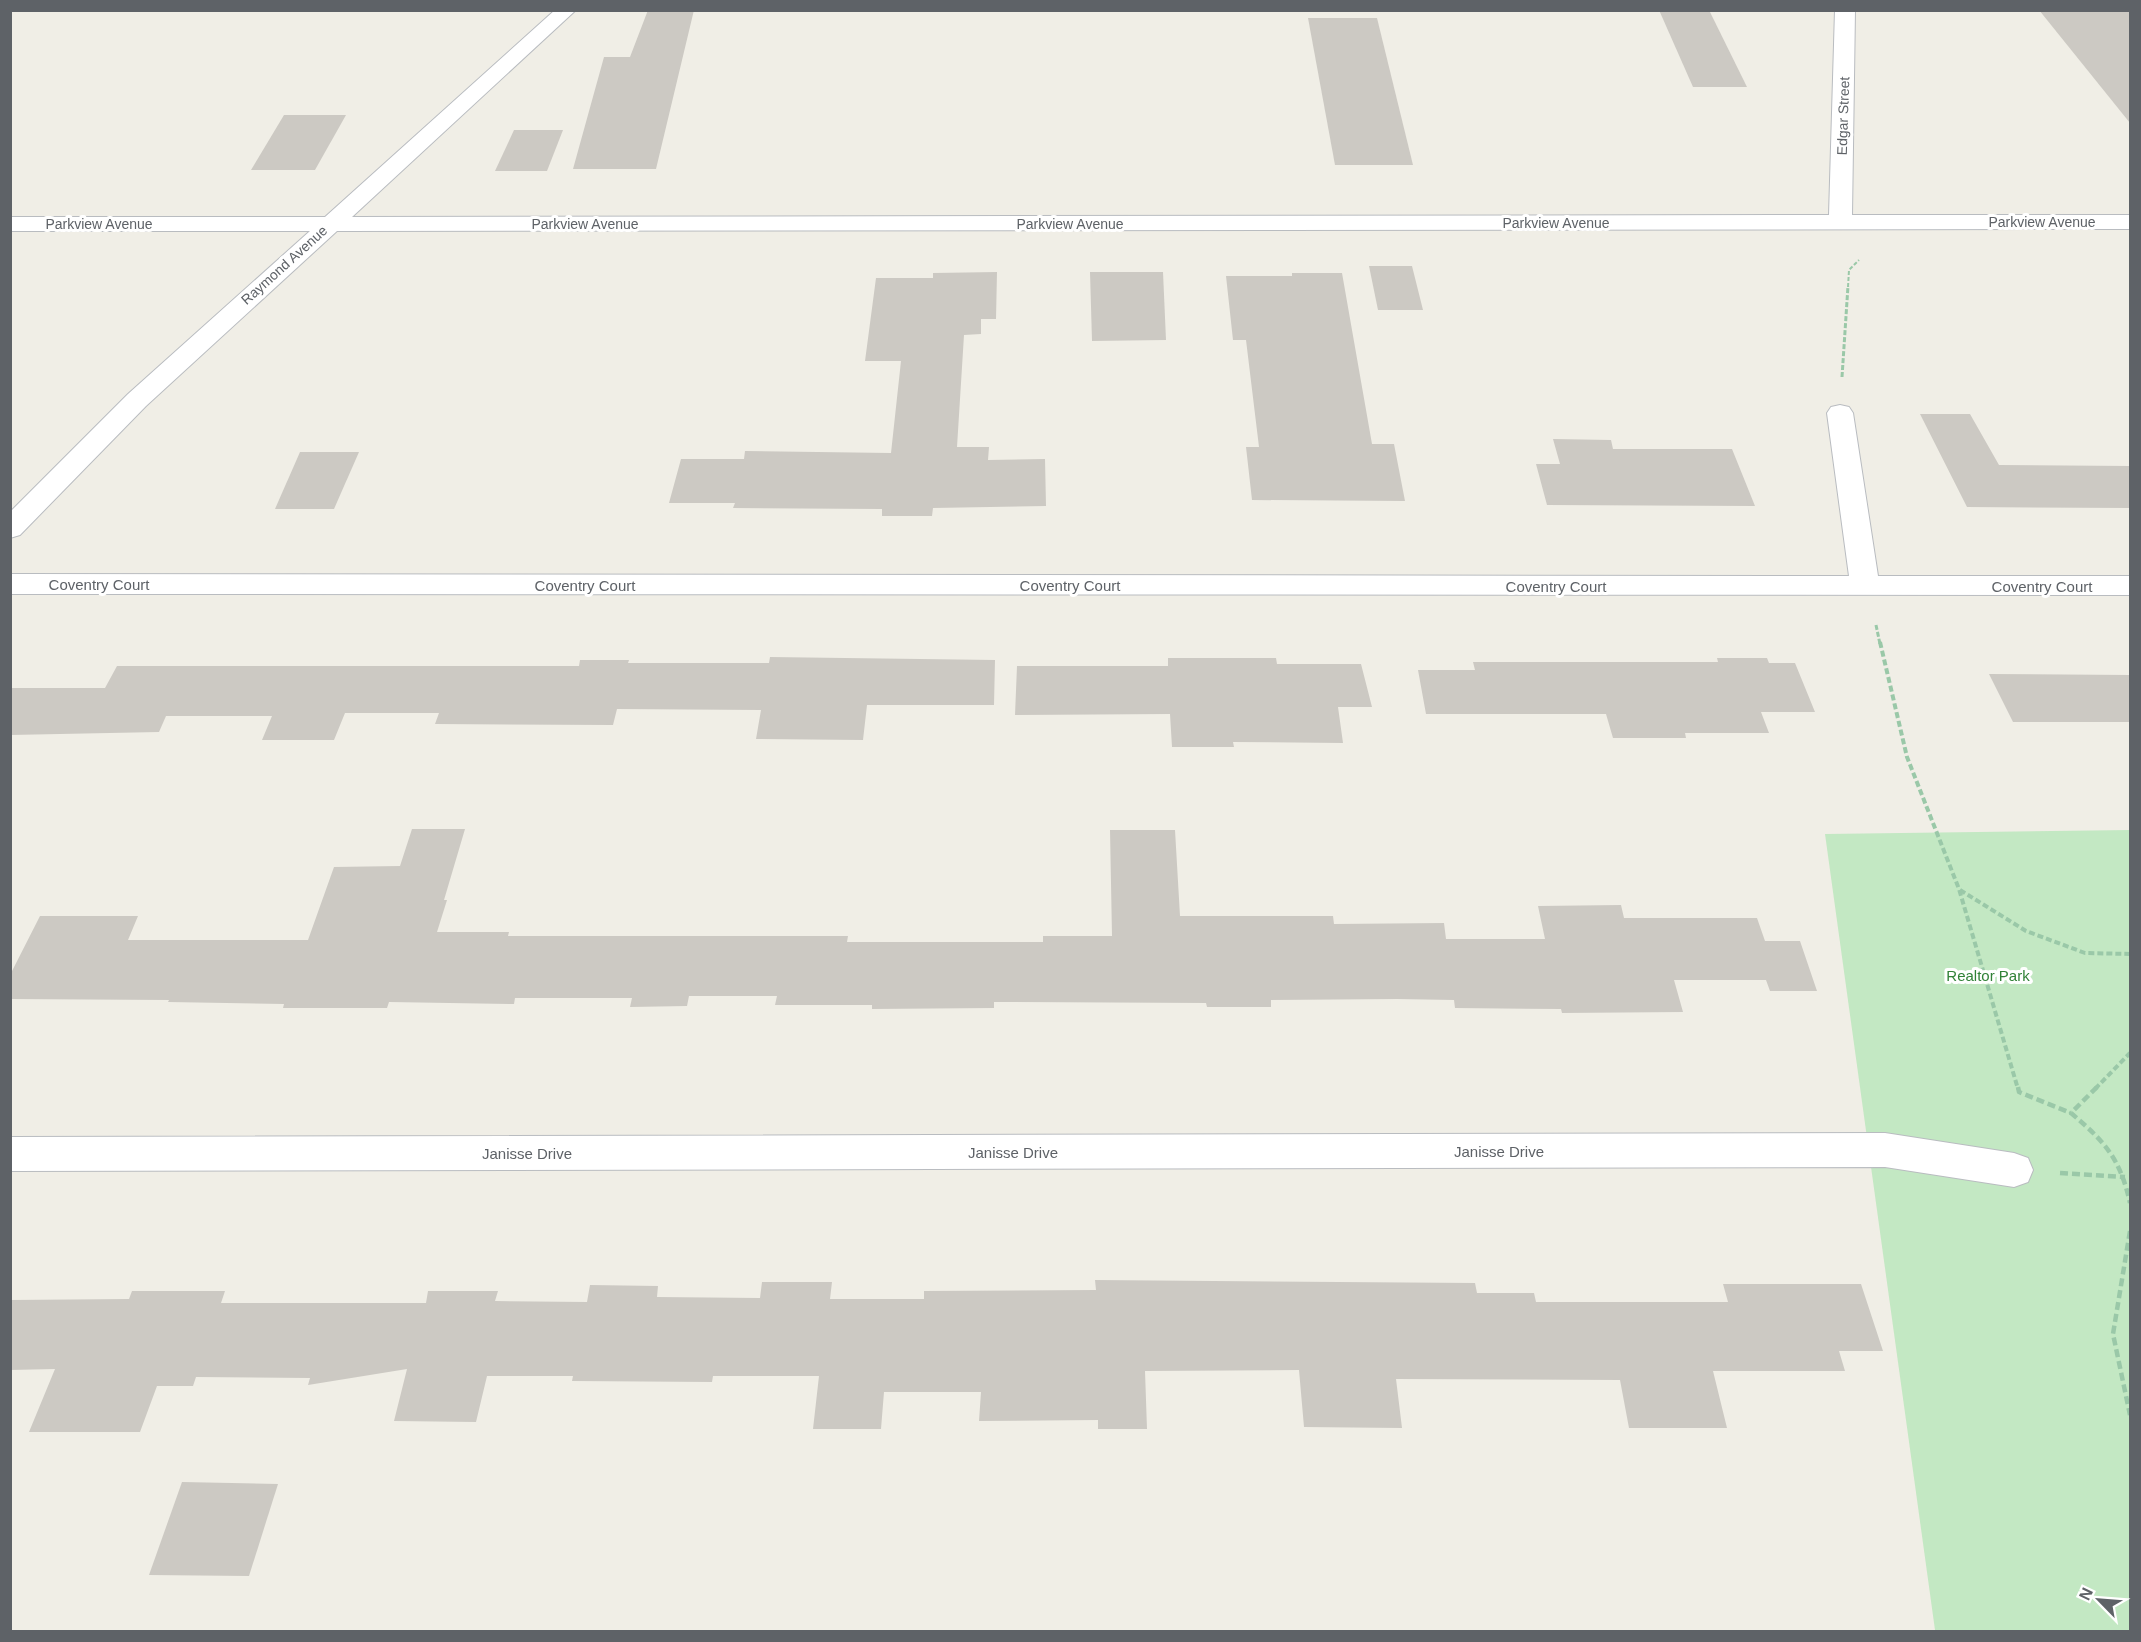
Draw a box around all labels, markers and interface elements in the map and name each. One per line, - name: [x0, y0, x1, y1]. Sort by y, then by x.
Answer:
- street label: Edgar Street: [1834, 76, 1852, 156]
- street label: Parkview Avenue: [1988, 214, 2096, 230]
- street label: Parkview Avenue: [1502, 215, 1610, 231]
- street label: Parkview Avenue: [45, 216, 153, 232]
- street label: Parkview Avenue: [531, 216, 639, 232]
- street label: Parkview Avenue: [1016, 216, 1124, 232]
- street label: Raymond Avenue: [238, 222, 330, 308]
- street label: Coventry Court: [49, 576, 150, 593]
- street label: Coventry Court: [535, 577, 636, 594]
- street label: Coventry Court: [1020, 577, 1121, 594]
- street label: Coventry Court: [1506, 578, 1607, 595]
- street label: Coventry Court: [1992, 578, 2093, 595]
- park label: Realtor Park: [1946, 967, 2030, 984]
- street label: Janisse Drive: [1454, 1143, 1544, 1160]
- street label: Janisse Drive: [968, 1144, 1058, 1161]
- street label: Janisse Drive: [482, 1145, 572, 1162]
- north arrow: [2069, 1570, 2129, 1630]
- text: N: [2076, 1585, 2096, 1603]

